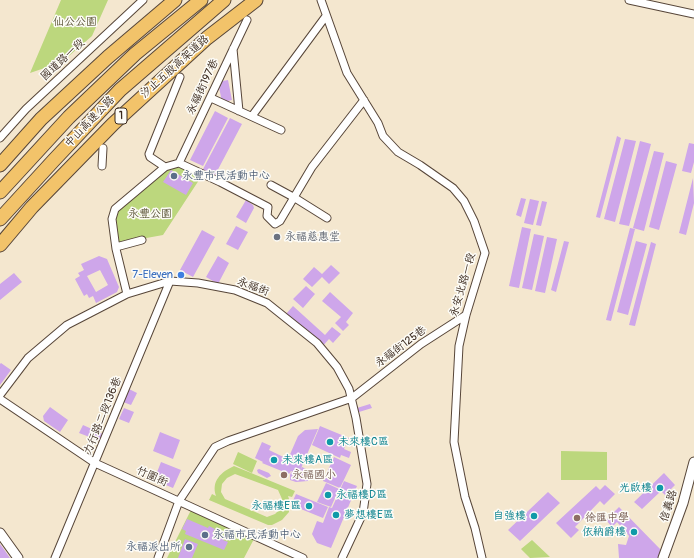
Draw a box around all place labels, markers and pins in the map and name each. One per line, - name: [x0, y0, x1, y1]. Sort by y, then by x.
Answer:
- place label: 永豐市民活動中心: [182, 169, 270, 183]
- marker: 永豐市民活動中心: [169, 171, 179, 181]
- place label: 永福慈惠堂: [285, 230, 340, 244]
- marker: 永福慈惠堂: [272, 232, 282, 242]
- place label: 7-Eleven: [132, 268, 173, 282]
- marker: 7-Eleven: [176, 270, 186, 280]
- place label: 未來樓C區: [338, 435, 389, 449]
- marker: 未來樓C區: [325, 437, 335, 447]
- place label: 未來樓A區: [282, 453, 333, 467]
- marker: 未來樓A區: [269, 455, 279, 465]
- place label: 永福國小: [292, 468, 336, 482]
- marker: 永福國小: [279, 470, 289, 480]
- place label: 光啟樓: [619, 481, 652, 495]
- marker: 光啟樓: [655, 483, 665, 493]
- place label: 永福樓D區: [336, 488, 387, 502]
- marker: 永福樓D區: [323, 490, 333, 500]
- place label: 永福樓E區: [251, 499, 301, 513]
- marker: 永福樓E區: [304, 501, 314, 511]
- place label: 夢想樓E區: [344, 508, 394, 522]
- place label: 自強樓: [493, 509, 526, 523]
- marker: 夢想樓E區: [331, 510, 341, 520]
- marker: 自強樓: [529, 511, 539, 521]
- place label: 徐匯中學: [585, 511, 629, 525]
- marker: 徐匯中學: [572, 513, 582, 523]
- place label: 依納爵樓: [582, 525, 626, 539]
- marker: 依納爵樓: [629, 527, 639, 537]
- place label: 永福市民活動中心: [213, 528, 301, 542]
- marker: 永福市民活動中心: [200, 530, 210, 540]
- place label: 永福派出所: [126, 540, 181, 554]
- marker: 永福派出所: [184, 542, 194, 552]

